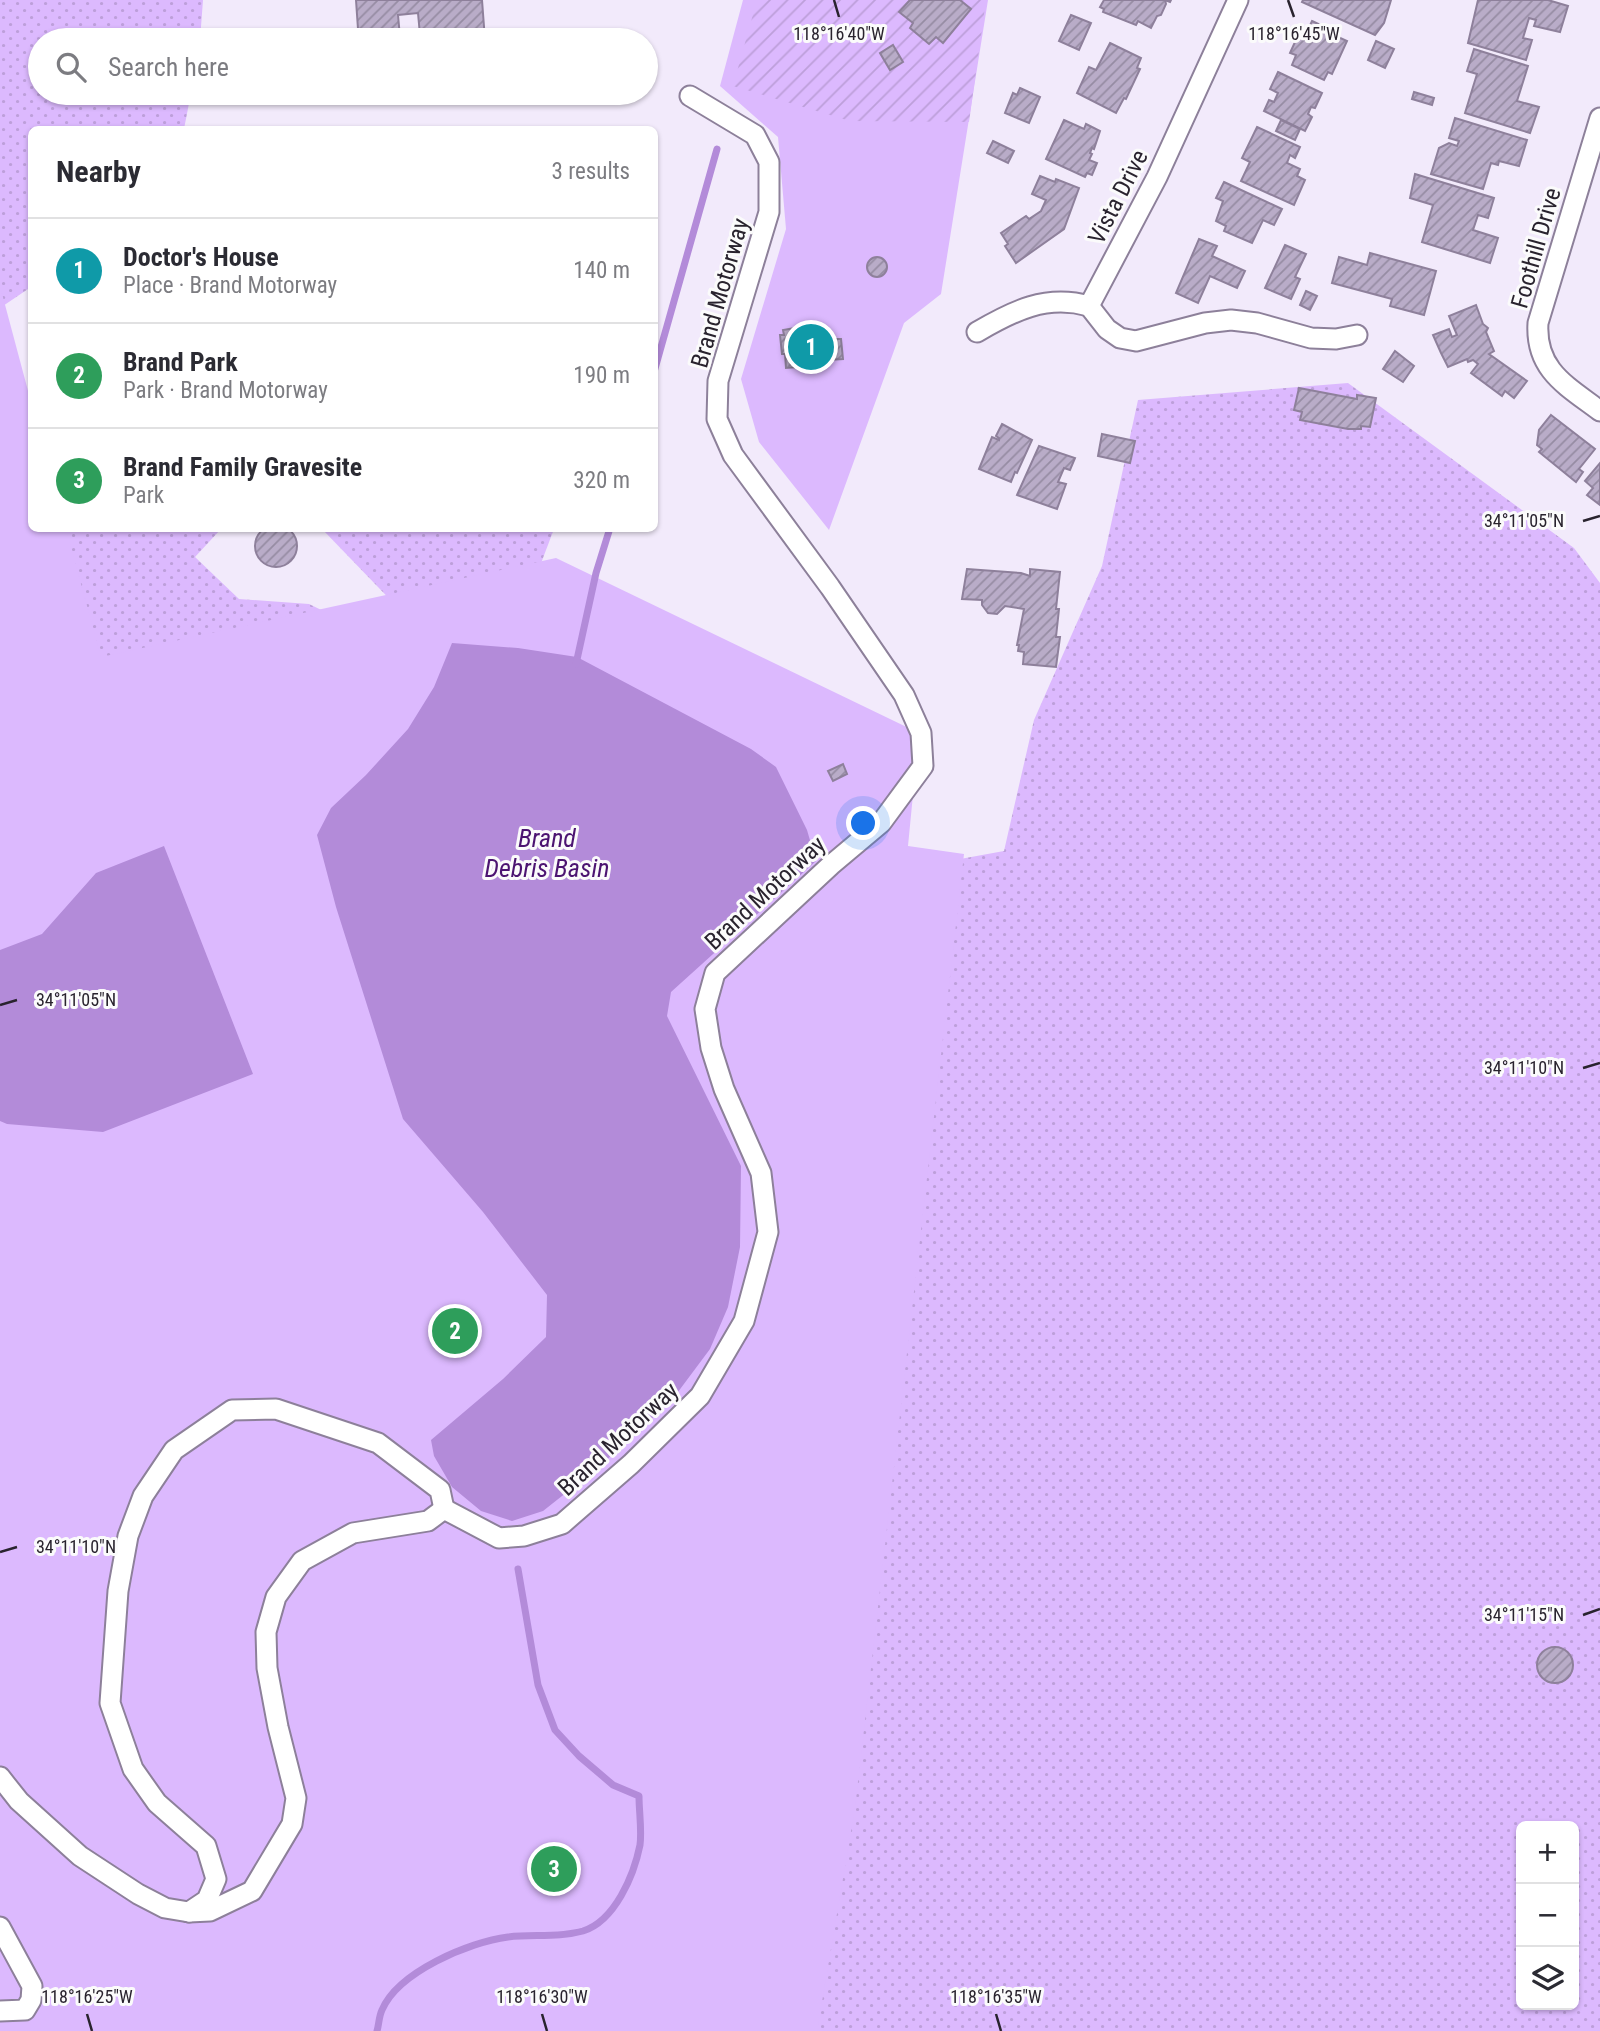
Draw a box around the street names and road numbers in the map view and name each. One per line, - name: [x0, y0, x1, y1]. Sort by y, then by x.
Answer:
- street label: Vista Drive: [1082, 145, 1154, 249]
- street label: Foothill Drive: [1505, 185, 1567, 311]
- street label: Brand Motorway: [685, 215, 755, 371]
- street label: Brand Motorway: [699, 830, 831, 956]
- street label: Brand Motorway: [552, 1376, 684, 1502]

